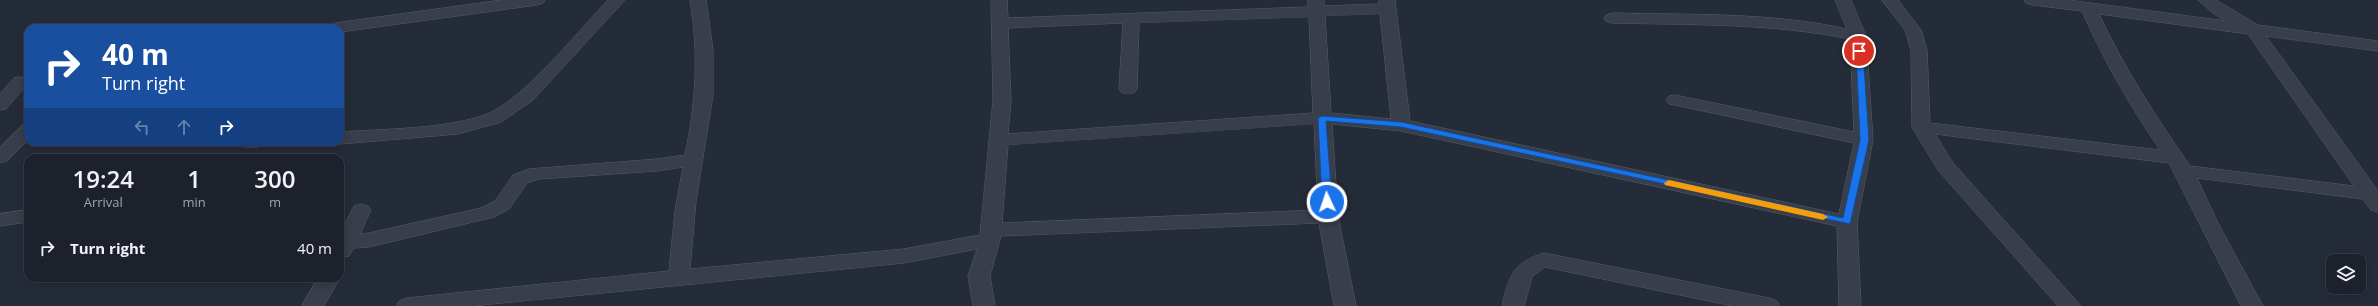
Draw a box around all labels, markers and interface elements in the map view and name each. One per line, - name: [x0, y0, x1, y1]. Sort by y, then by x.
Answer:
- pin: [1842, 34, 1876, 68]
- text: 40 m: [102, 35, 169, 73]
- icon: right: [36, 40, 88, 92]
- icon: arrive: [1848, 40, 1870, 62]
- text: Turn right: [102, 71, 185, 95]
- icon: left: [131, 116, 153, 138]
- icon: ahead: [173, 116, 195, 138]
- icon: right: [215, 116, 237, 138]
- text: 19:24: [73, 162, 134, 195]
- text: 1: [187, 162, 201, 195]
- text: 300: [254, 162, 295, 195]
- position arrow: [1306, 181, 1348, 223]
- text: Arrival: [84, 193, 123, 211]
- text: min: [183, 193, 206, 211]
- text: m: [269, 193, 281, 211]
- icon: right: [36, 237, 58, 259]
- text: Turn right: [70, 238, 145, 258]
- text: 40 m: [297, 238, 332, 258]
- map controls: [2326, 254, 2366, 294]
- button: layers: [2326, 254, 2366, 294]

